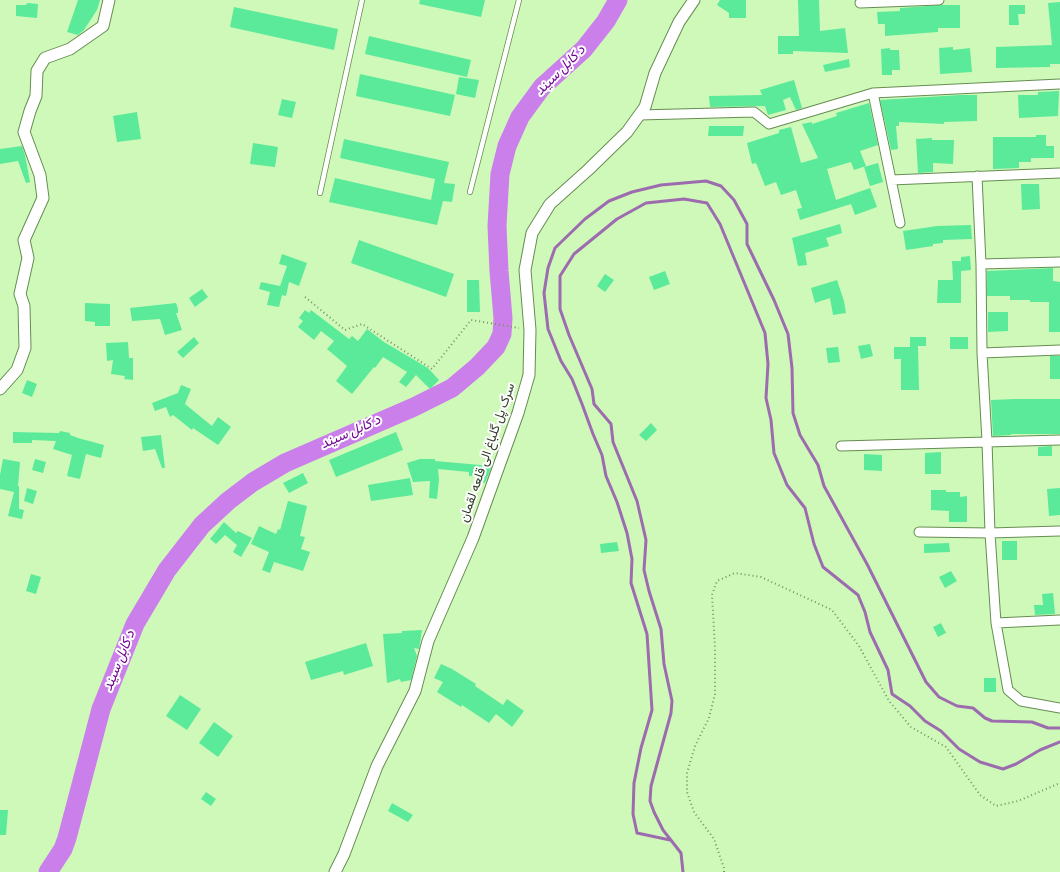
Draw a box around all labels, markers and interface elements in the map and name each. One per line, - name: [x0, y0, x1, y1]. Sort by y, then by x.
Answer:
- water label: د کابل سيند: [532, 42, 590, 100]
- street label: سرک پل گلباغ الی قلعه لقمان: [457, 381, 519, 525]
- water label: د کابل سيند: [318, 412, 384, 454]
- water label: د کابل سيند: [100, 628, 140, 694]

